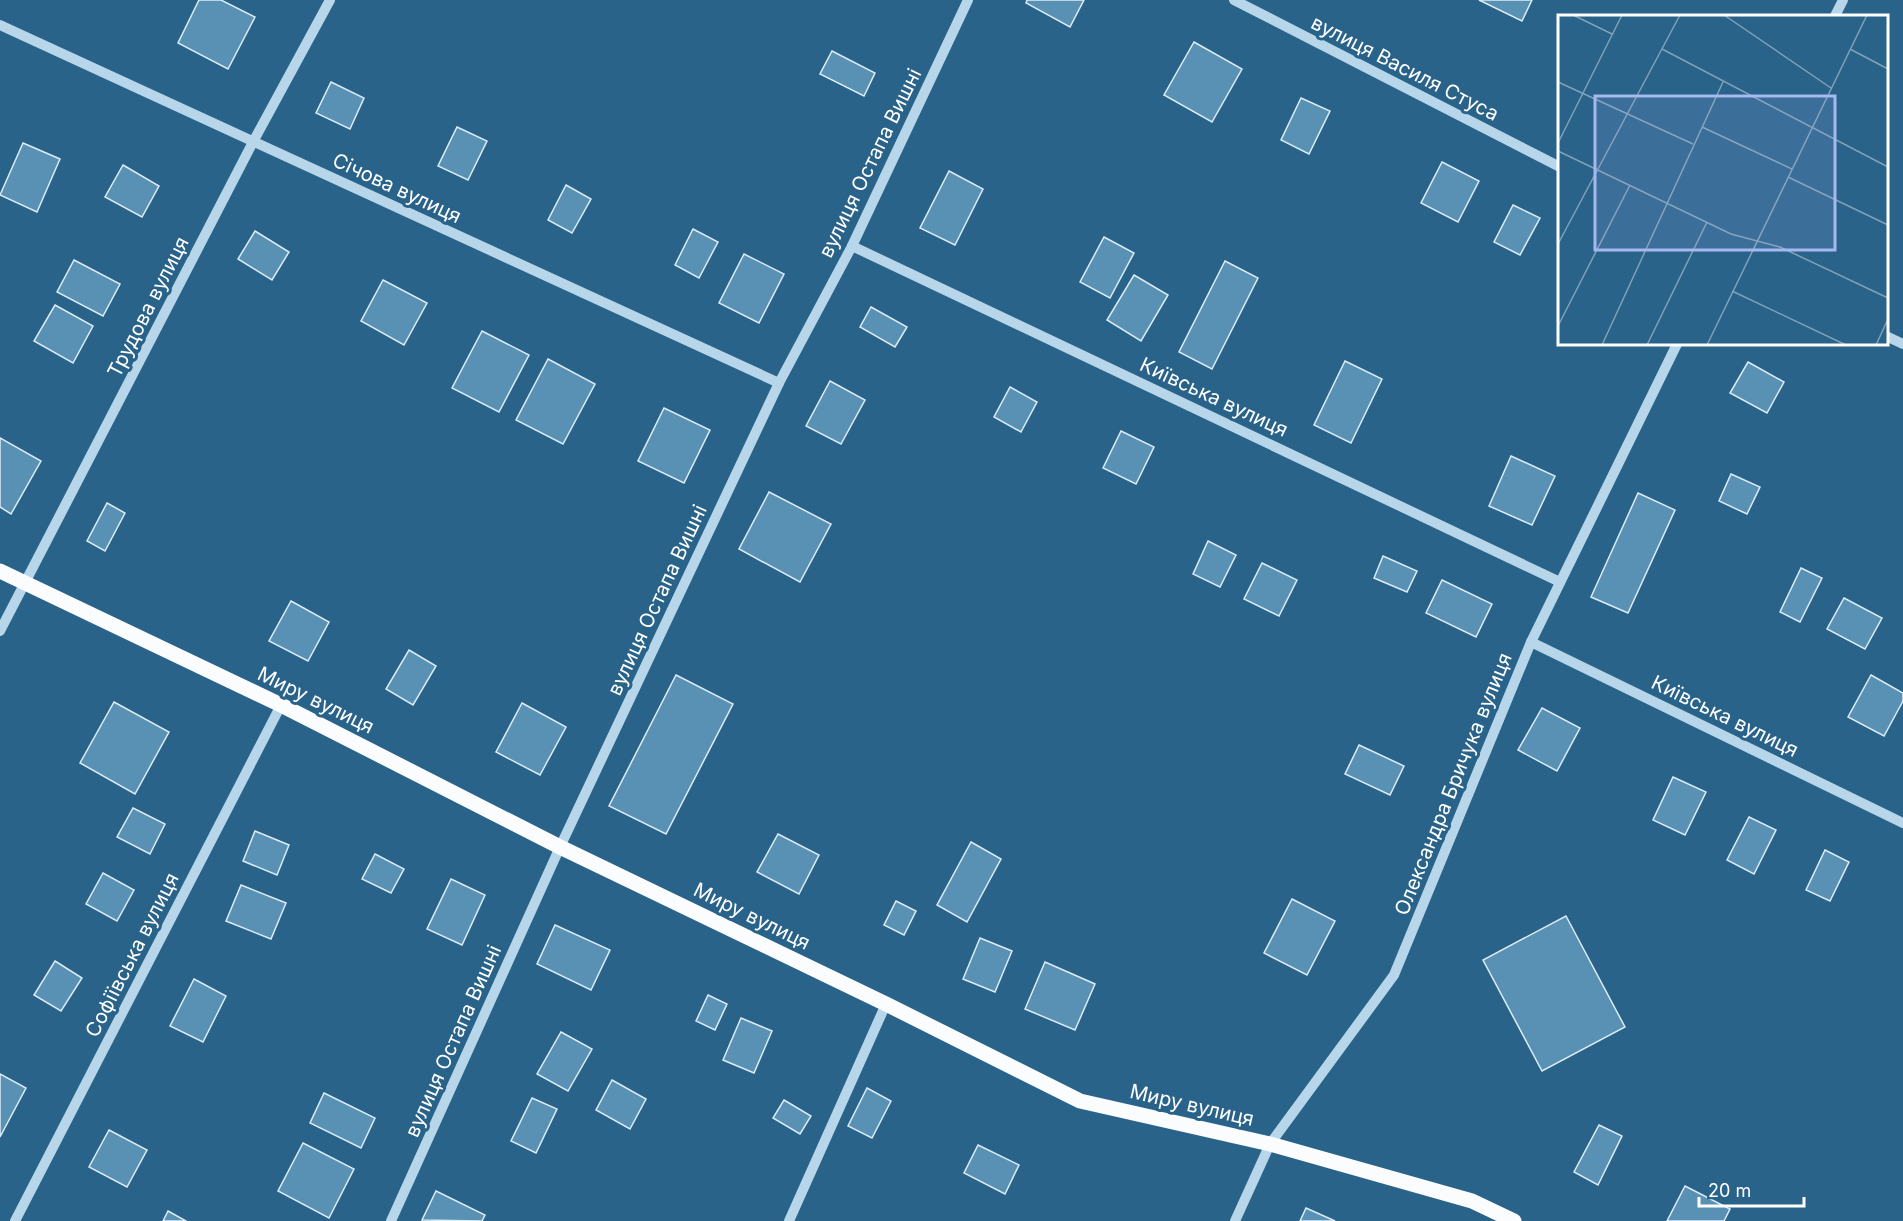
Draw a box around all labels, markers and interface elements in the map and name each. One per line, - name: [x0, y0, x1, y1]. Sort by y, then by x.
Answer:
- street label: вулиця Василя Стуса: [1307, 10, 1503, 126]
- inset map: [1558, 15, 1888, 345]
- street label: вулиця Остапа Вишні: [814, 64, 926, 262]
- street label: Січова вулиця: [329, 148, 465, 228]
- street label: Трудова вулиця: [102, 233, 194, 381]
- street label: Київська вулиця: [1136, 352, 1292, 442]
- street label: вулиця Остапа Вишні: [602, 501, 712, 699]
- street label: Олександра Бричука вулиця: [1389, 649, 1517, 919]
- street label: Миру вулиця: [254, 661, 378, 739]
- street label: Київська вулиця: [1648, 670, 1802, 762]
- street label: Софіївська вулиця: [80, 869, 184, 1041]
- street label: Миру вулиця: [690, 877, 814, 955]
- street label: вулиця Остапа Вишні: [400, 941, 506, 1141]
- street label: Миру вулиця: [1128, 1079, 1256, 1131]
- scale bar: [1699, 1170, 1804, 1208]
- text: 20 m: [1708, 1180, 1751, 1201]

